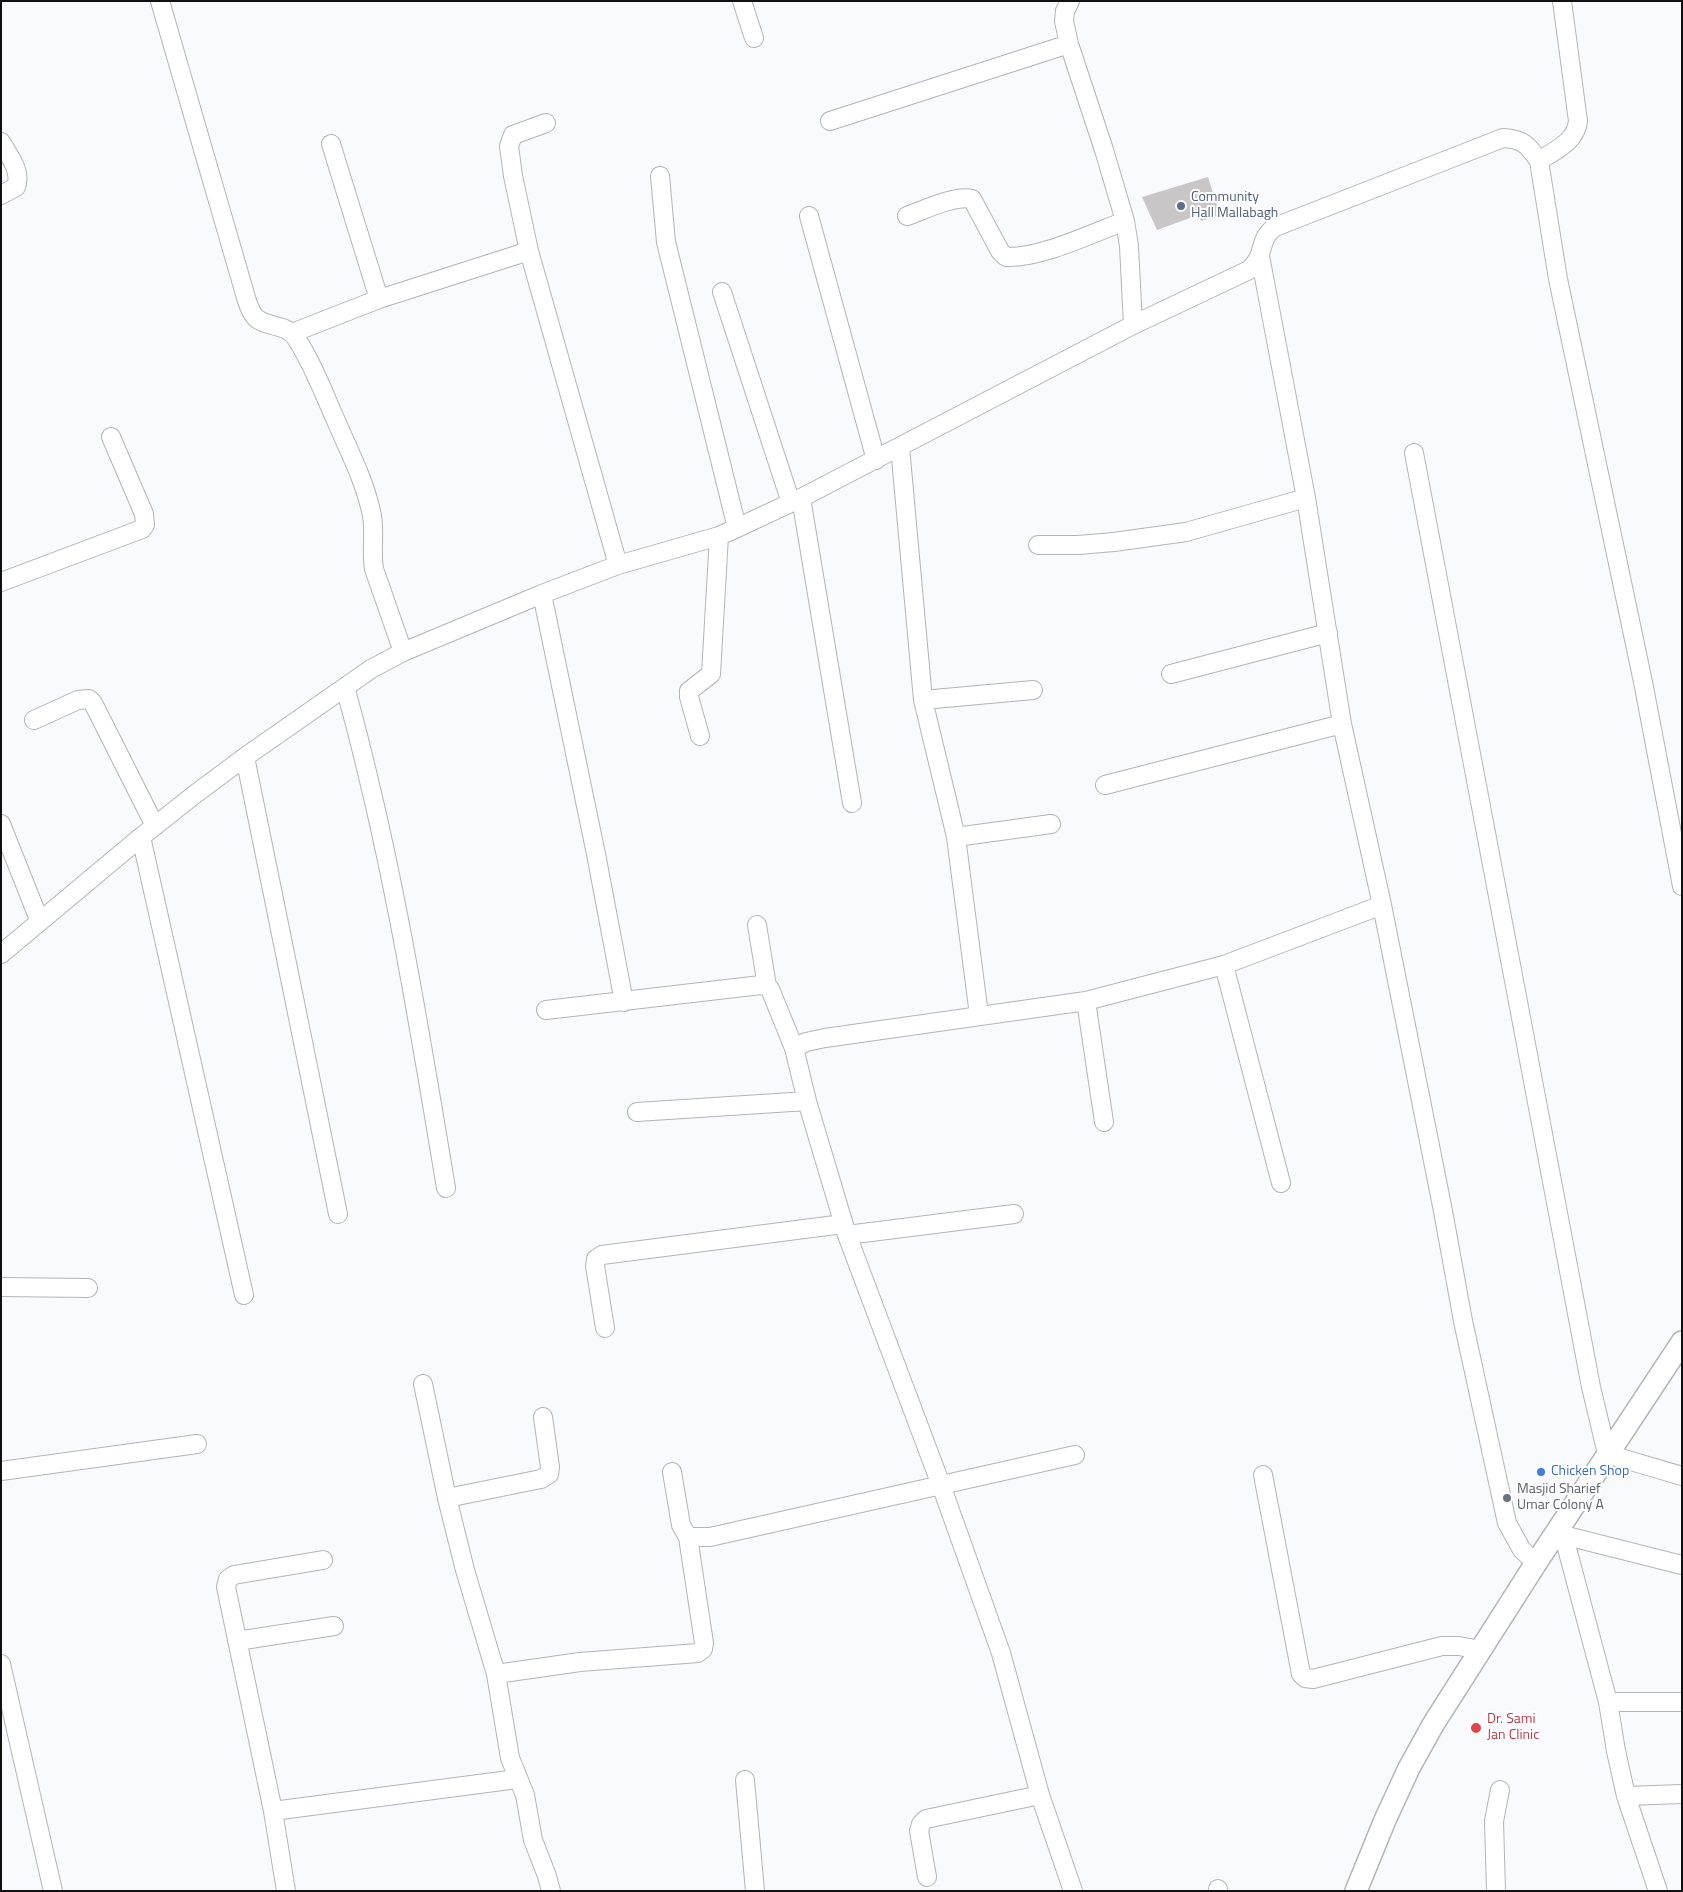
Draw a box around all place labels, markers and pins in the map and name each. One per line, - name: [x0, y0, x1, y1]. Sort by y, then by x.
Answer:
- place label: Community Hall Mallabagh: [1191, 190, 1278, 222]
- marker: Community Hall Mallabagh: [1175, 200, 1187, 212]
- place label: Chicken Shop: [1551, 1464, 1629, 1480]
- marker: Chicken Shop: [1535, 1466, 1547, 1478]
- place label: Masjid Sharief Umar Colony A: [1517, 1482, 1604, 1514]
- marker: Masjid Sharief Umar Colony A: [1501, 1492, 1513, 1504]
- place label: Dr. Sami Jan Clinic: [1487, 1712, 1539, 1744]
- marker: Dr. Sami Jan Clinic: [1469, 1721, 1483, 1735]

